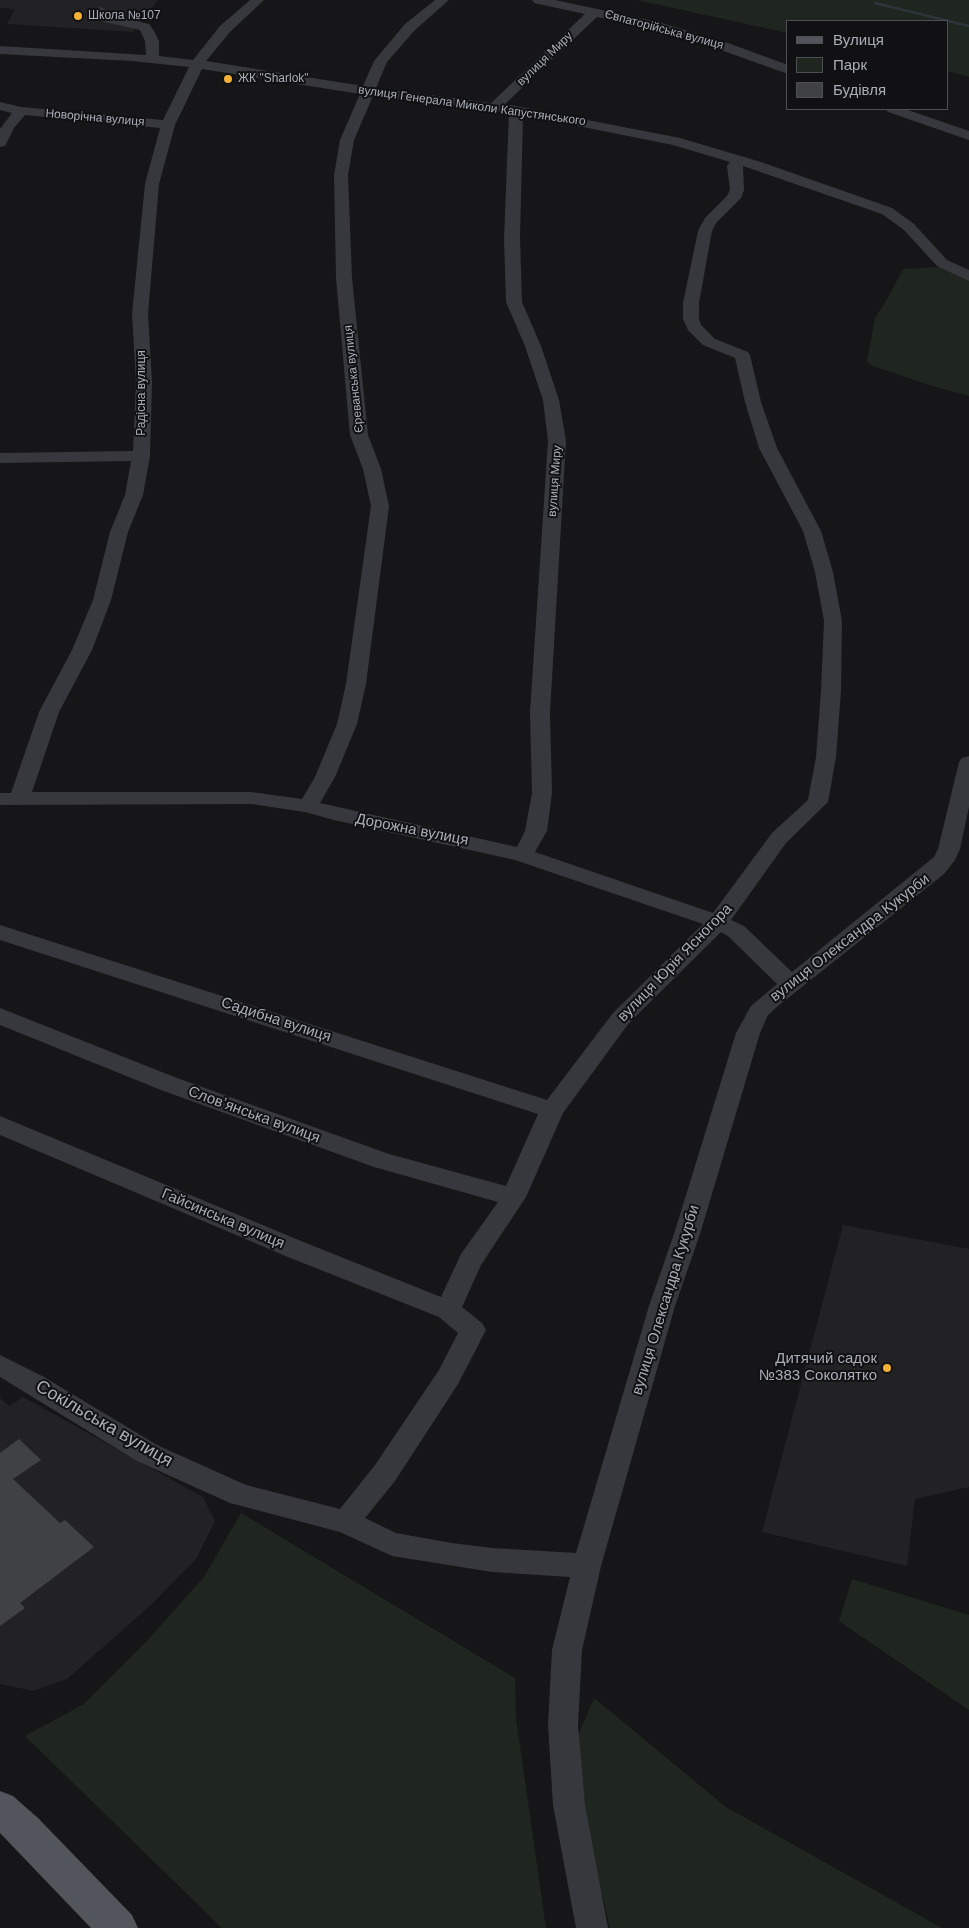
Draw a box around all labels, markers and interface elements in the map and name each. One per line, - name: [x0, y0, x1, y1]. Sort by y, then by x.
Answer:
- street label: Євпаторійська вулиця: [603, 7, 725, 53]
- place label: Школа №107: [88, 9, 161, 23]
- marker: Школа №107: [72, 10, 84, 22]
- legend: [786, 20, 949, 110]
- street label: вулиця Миру: [514, 29, 576, 89]
- text: Вулиця: [833, 31, 884, 48]
- text: Парк: [833, 56, 867, 73]
- place label: ЖК "Sharlok": [238, 72, 309, 86]
- marker: ЖК "Sharlok": [222, 73, 234, 85]
- text: Будівля: [833, 81, 886, 98]
- street label: вулиця Генерала Миколи Капустянського: [357, 83, 587, 129]
- street label: Новорічна вулиця: [45, 106, 145, 130]
- street label: Єреванська вулиця: [341, 324, 367, 434]
- street label: Радісна вулиця: [135, 350, 149, 436]
- street label: вулиця Миру: [545, 445, 565, 517]
- street label: Дорожна вулиця: [354, 810, 470, 850]
- street label: вулиця Олександра Кукурби: [767, 870, 933, 1006]
- street label: вулиця Юрія Ясногора: [614, 900, 736, 1026]
- street label: Садибна вулиця: [219, 994, 333, 1046]
- street label: Словʼянська вулиця: [186, 1083, 322, 1147]
- street label: Гайсинська вулиця: [159, 1185, 287, 1253]
- street label: вулиця Олександра Кукурби: [629, 1203, 703, 1397]
- place label: Дитячий садок №383 Соколятко: [759, 1350, 877, 1385]
- marker: Дитячий садок №383 Соколятко: [881, 1362, 893, 1374]
- street label: Сокільська вулиця: [32, 1376, 176, 1472]

